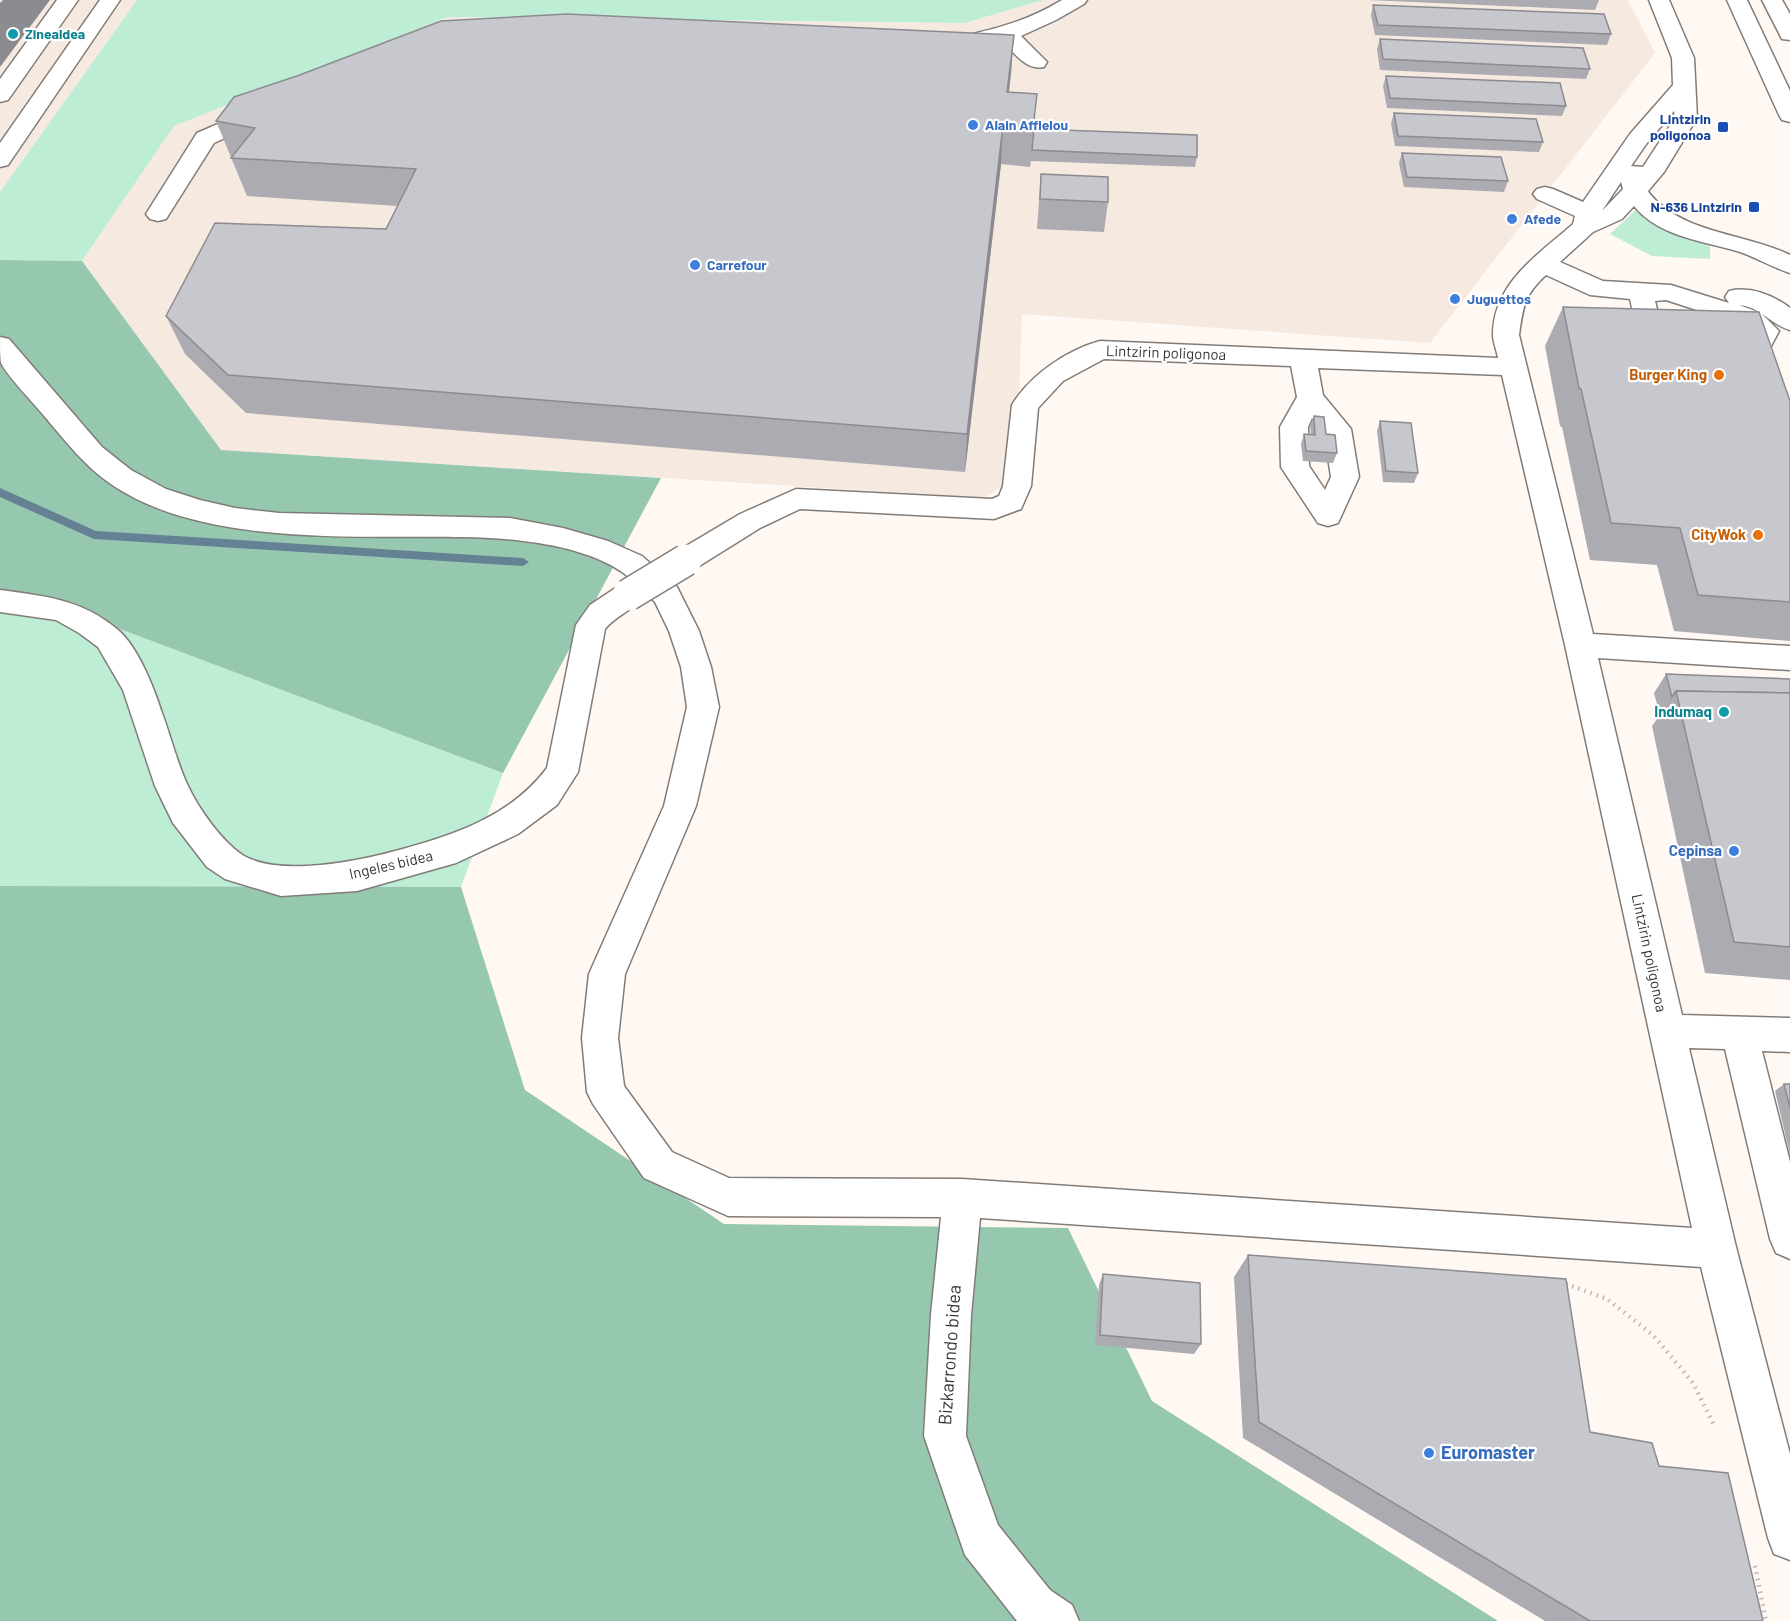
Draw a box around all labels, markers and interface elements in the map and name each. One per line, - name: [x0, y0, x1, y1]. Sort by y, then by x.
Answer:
- place label: Zinealdea: [25, 25, 85, 42]
- marker: Zinealdea: [6, 27, 20, 41]
- place label: Lintzirin poligonoa: [1650, 110, 1711, 143]
- place label: Alain Afflelou: [985, 116, 1068, 133]
- marker: Alain Afflelou: [966, 118, 980, 132]
- marker: Lintzirin poligonoa: [1716, 120, 1730, 134]
- place label: N-636 Lintzirin: [1650, 198, 1742, 215]
- marker: N-636 Lintzirin: [1747, 200, 1761, 214]
- place label: Afede: [1524, 210, 1562, 227]
- marker: Afede: [1505, 212, 1519, 226]
- place label: Carrefour: [707, 256, 767, 273]
- marker: Carrefour: [688, 258, 702, 272]
- place label: Juguettos: [1467, 290, 1531, 307]
- marker: Juguettos: [1448, 292, 1462, 306]
- street label: Lintzirin poligonoa: [1106, 341, 1227, 363]
- place label: Burger King: [1629, 365, 1707, 383]
- marker: Burger King: [1712, 368, 1726, 382]
- place label: CityWok: [1691, 525, 1746, 543]
- marker: CityWok: [1751, 528, 1765, 542]
- place label: Indumaq: [1654, 702, 1712, 720]
- marker: Indumaq: [1717, 705, 1731, 719]
- place label: Cepinsa: [1669, 841, 1722, 859]
- marker: Cepinsa: [1727, 844, 1741, 858]
- street label: Ingeles bidea: [347, 846, 434, 882]
- street label: Lintzirin poligonoa: [1629, 892, 1671, 1014]
- street label: Bizkarrondo bidea: [933, 1284, 965, 1426]
- place label: Euromaster: [1441, 1441, 1535, 1463]
- marker: Euromaster: [1422, 1446, 1436, 1460]

